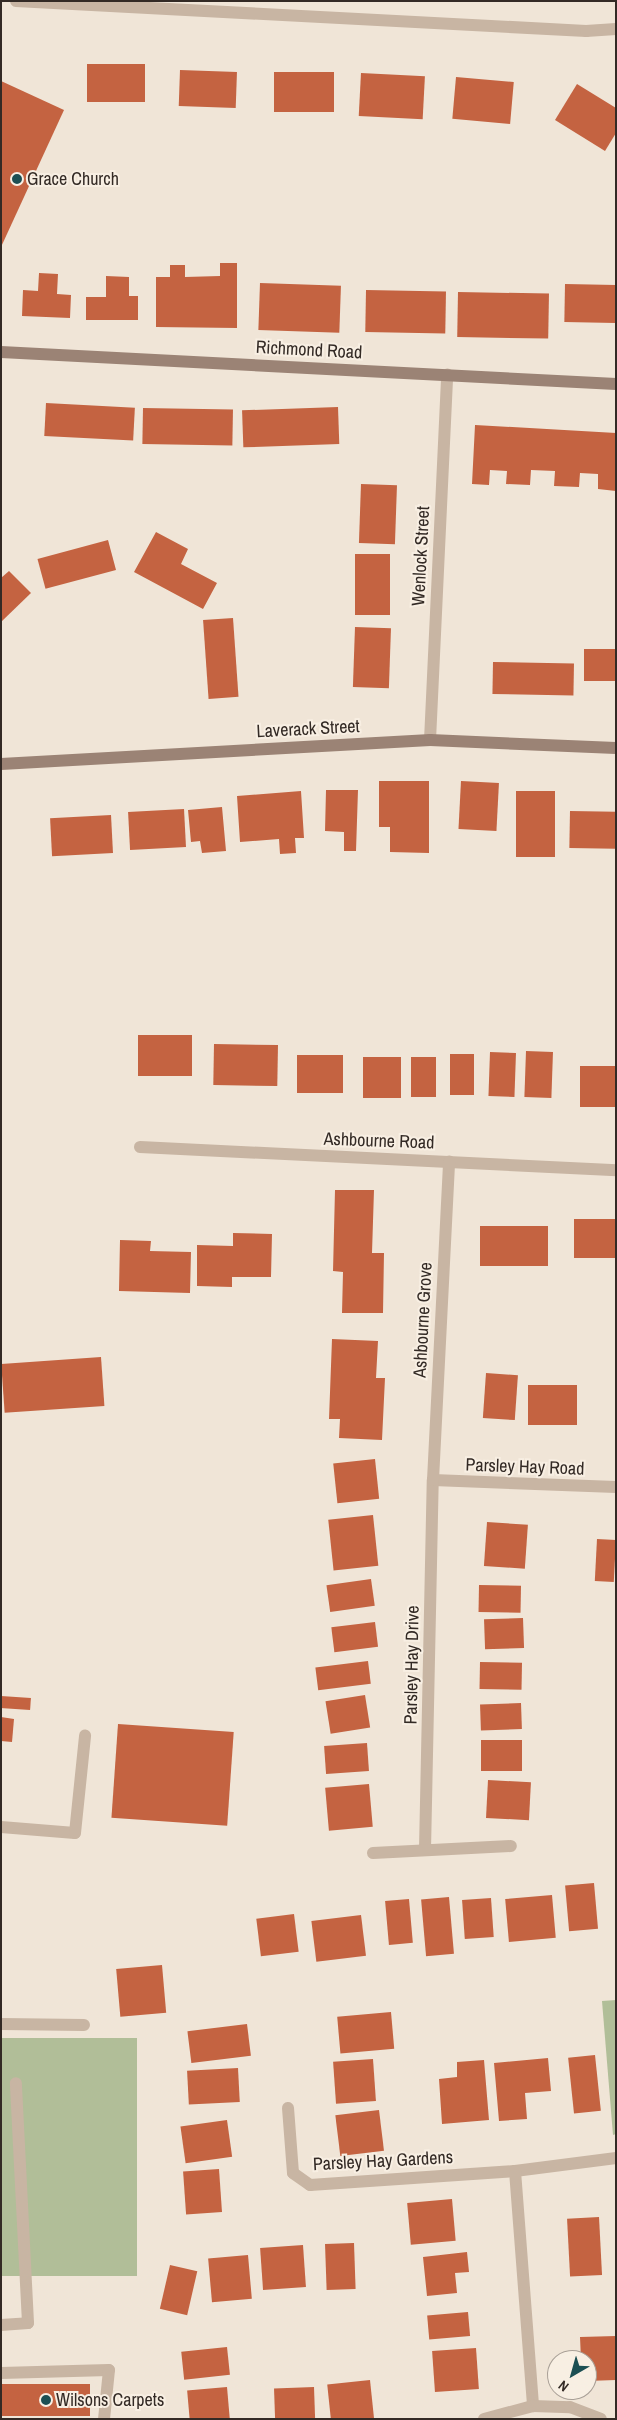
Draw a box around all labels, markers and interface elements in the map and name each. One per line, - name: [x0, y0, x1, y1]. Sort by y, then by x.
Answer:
- place label: Grace Church: [27, 168, 119, 190]
- marker: Grace Church: [11, 173, 23, 185]
- street label: Richmond Road: [255, 336, 363, 364]
- street label: Wenlock Street: [408, 506, 434, 606]
- street label: Laverack Street: [256, 716, 360, 742]
- street label: Ashbourne Road: [323, 1128, 435, 1154]
- street label: Ashbourne Grove: [409, 1262, 437, 1378]
- street label: Parsley Hay Road: [465, 1454, 585, 1480]
- street label: Parsley Hay Drive: [400, 1605, 424, 1725]
- street label: Parsley Hay Gardens: [312, 2147, 454, 2175]
- north arrow: [547, 2350, 597, 2400]
- text: N: [555, 2376, 572, 2396]
- place label: Wilsons Carpets: [56, 2389, 164, 2411]
- marker: Wilsons Carpets: [40, 2394, 52, 2406]

